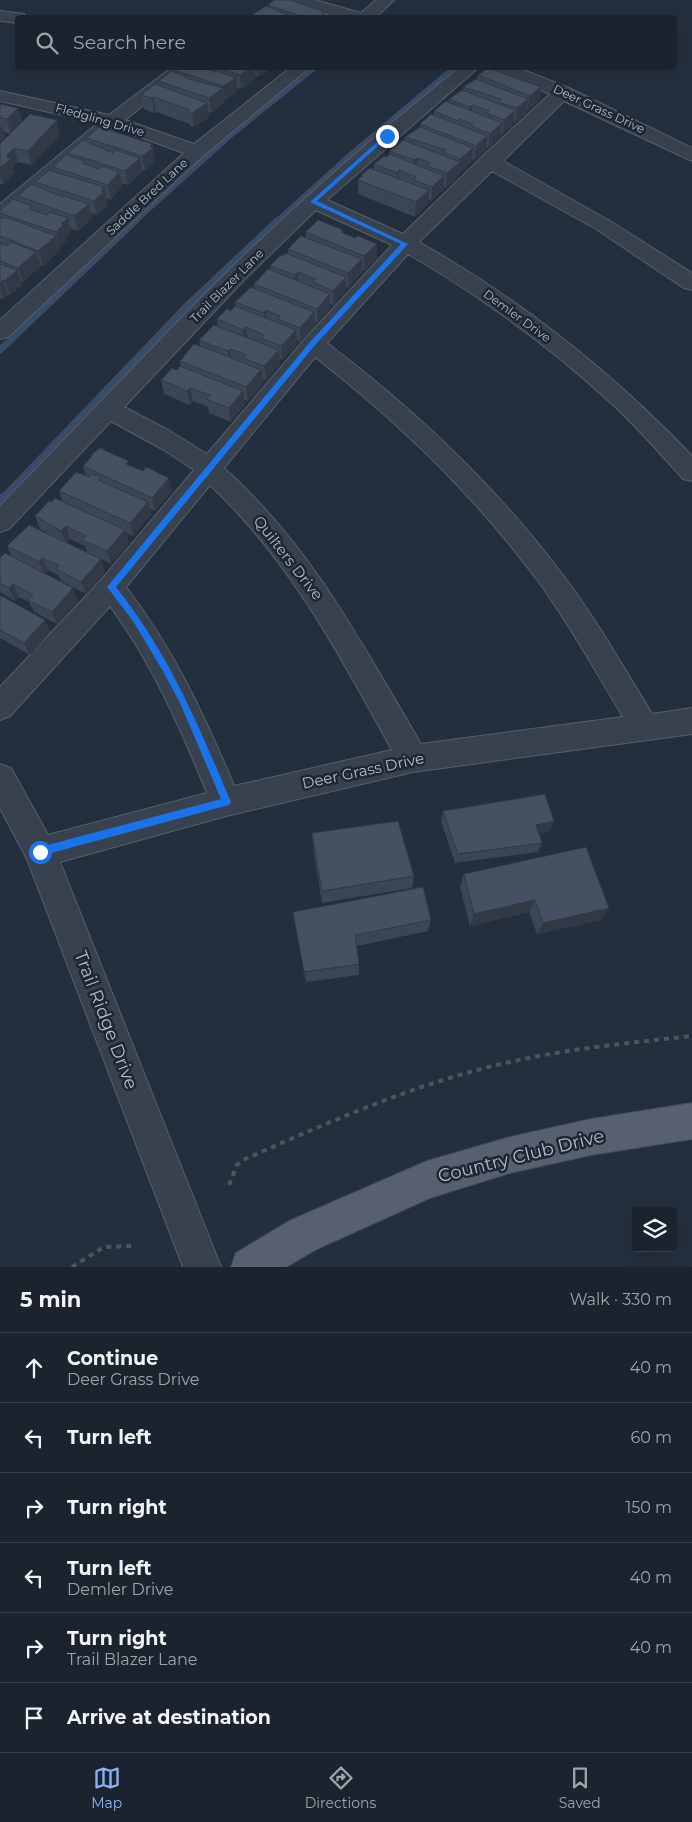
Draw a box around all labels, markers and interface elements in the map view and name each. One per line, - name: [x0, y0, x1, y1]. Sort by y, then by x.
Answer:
- search box: [15, 15, 677, 70]
- icon: search: [33, 29, 61, 57]
- text: Search here: [73, 31, 186, 54]
- street label: Deer Grass Drive: [551, 81, 647, 136]
- street label: Fledgling Drive: [54, 100, 146, 139]
- route end: [376, 125, 399, 148]
- street label: Saddle Bred Lane: [103, 155, 191, 238]
- street label: Trail Blazer Lane: [187, 246, 267, 326]
- street label: Demler Drive: [481, 286, 554, 345]
- street label: Quilters Drive: [250, 512, 327, 604]
- street label: Deer Grass Drive: [300, 748, 426, 793]
- route start: [29, 841, 52, 864]
- street label: Trail Ridge Drive: [69, 948, 143, 1093]
- street label: Country Club Drive: [436, 1125, 607, 1187]
- map controls: [632, 1207, 677, 1252]
- button: layers: [632, 1207, 677, 1252]
- text: 5 min: [20, 1287, 81, 1312]
- text: Walk · 330 m: [570, 1290, 672, 1309]
- text: Continue: [67, 1347, 158, 1370]
- icon: ahead: [20, 1354, 48, 1382]
- text: 40 m: [630, 1358, 672, 1377]
- text: Deer Grass Drive: [67, 1370, 199, 1389]
- icon: left: [20, 1424, 48, 1452]
- text: Turn left: [67, 1426, 152, 1449]
- text: 60 m: [630, 1428, 672, 1447]
- icon: right: [20, 1494, 48, 1522]
- text: Turn right: [67, 1496, 167, 1519]
- text: 150 m: [625, 1498, 672, 1517]
- text: Turn left: [67, 1557, 152, 1580]
- icon: left: [20, 1564, 48, 1592]
- text: 40 m: [630, 1568, 672, 1587]
- text: Demler Drive: [67, 1580, 173, 1599]
- text: Turn right: [67, 1627, 167, 1650]
- icon: right: [20, 1634, 48, 1662]
- text: 40 m: [630, 1638, 672, 1657]
- text: Trail Blazer Lane: [67, 1650, 197, 1669]
- icon: arrive: [20, 1704, 48, 1732]
- text: Arrive at destination: [67, 1706, 271, 1729]
- tab: Map: [91, 1764, 122, 1812]
- tab: Directions: [305, 1764, 376, 1812]
- tab: Saved: [559, 1764, 601, 1812]

